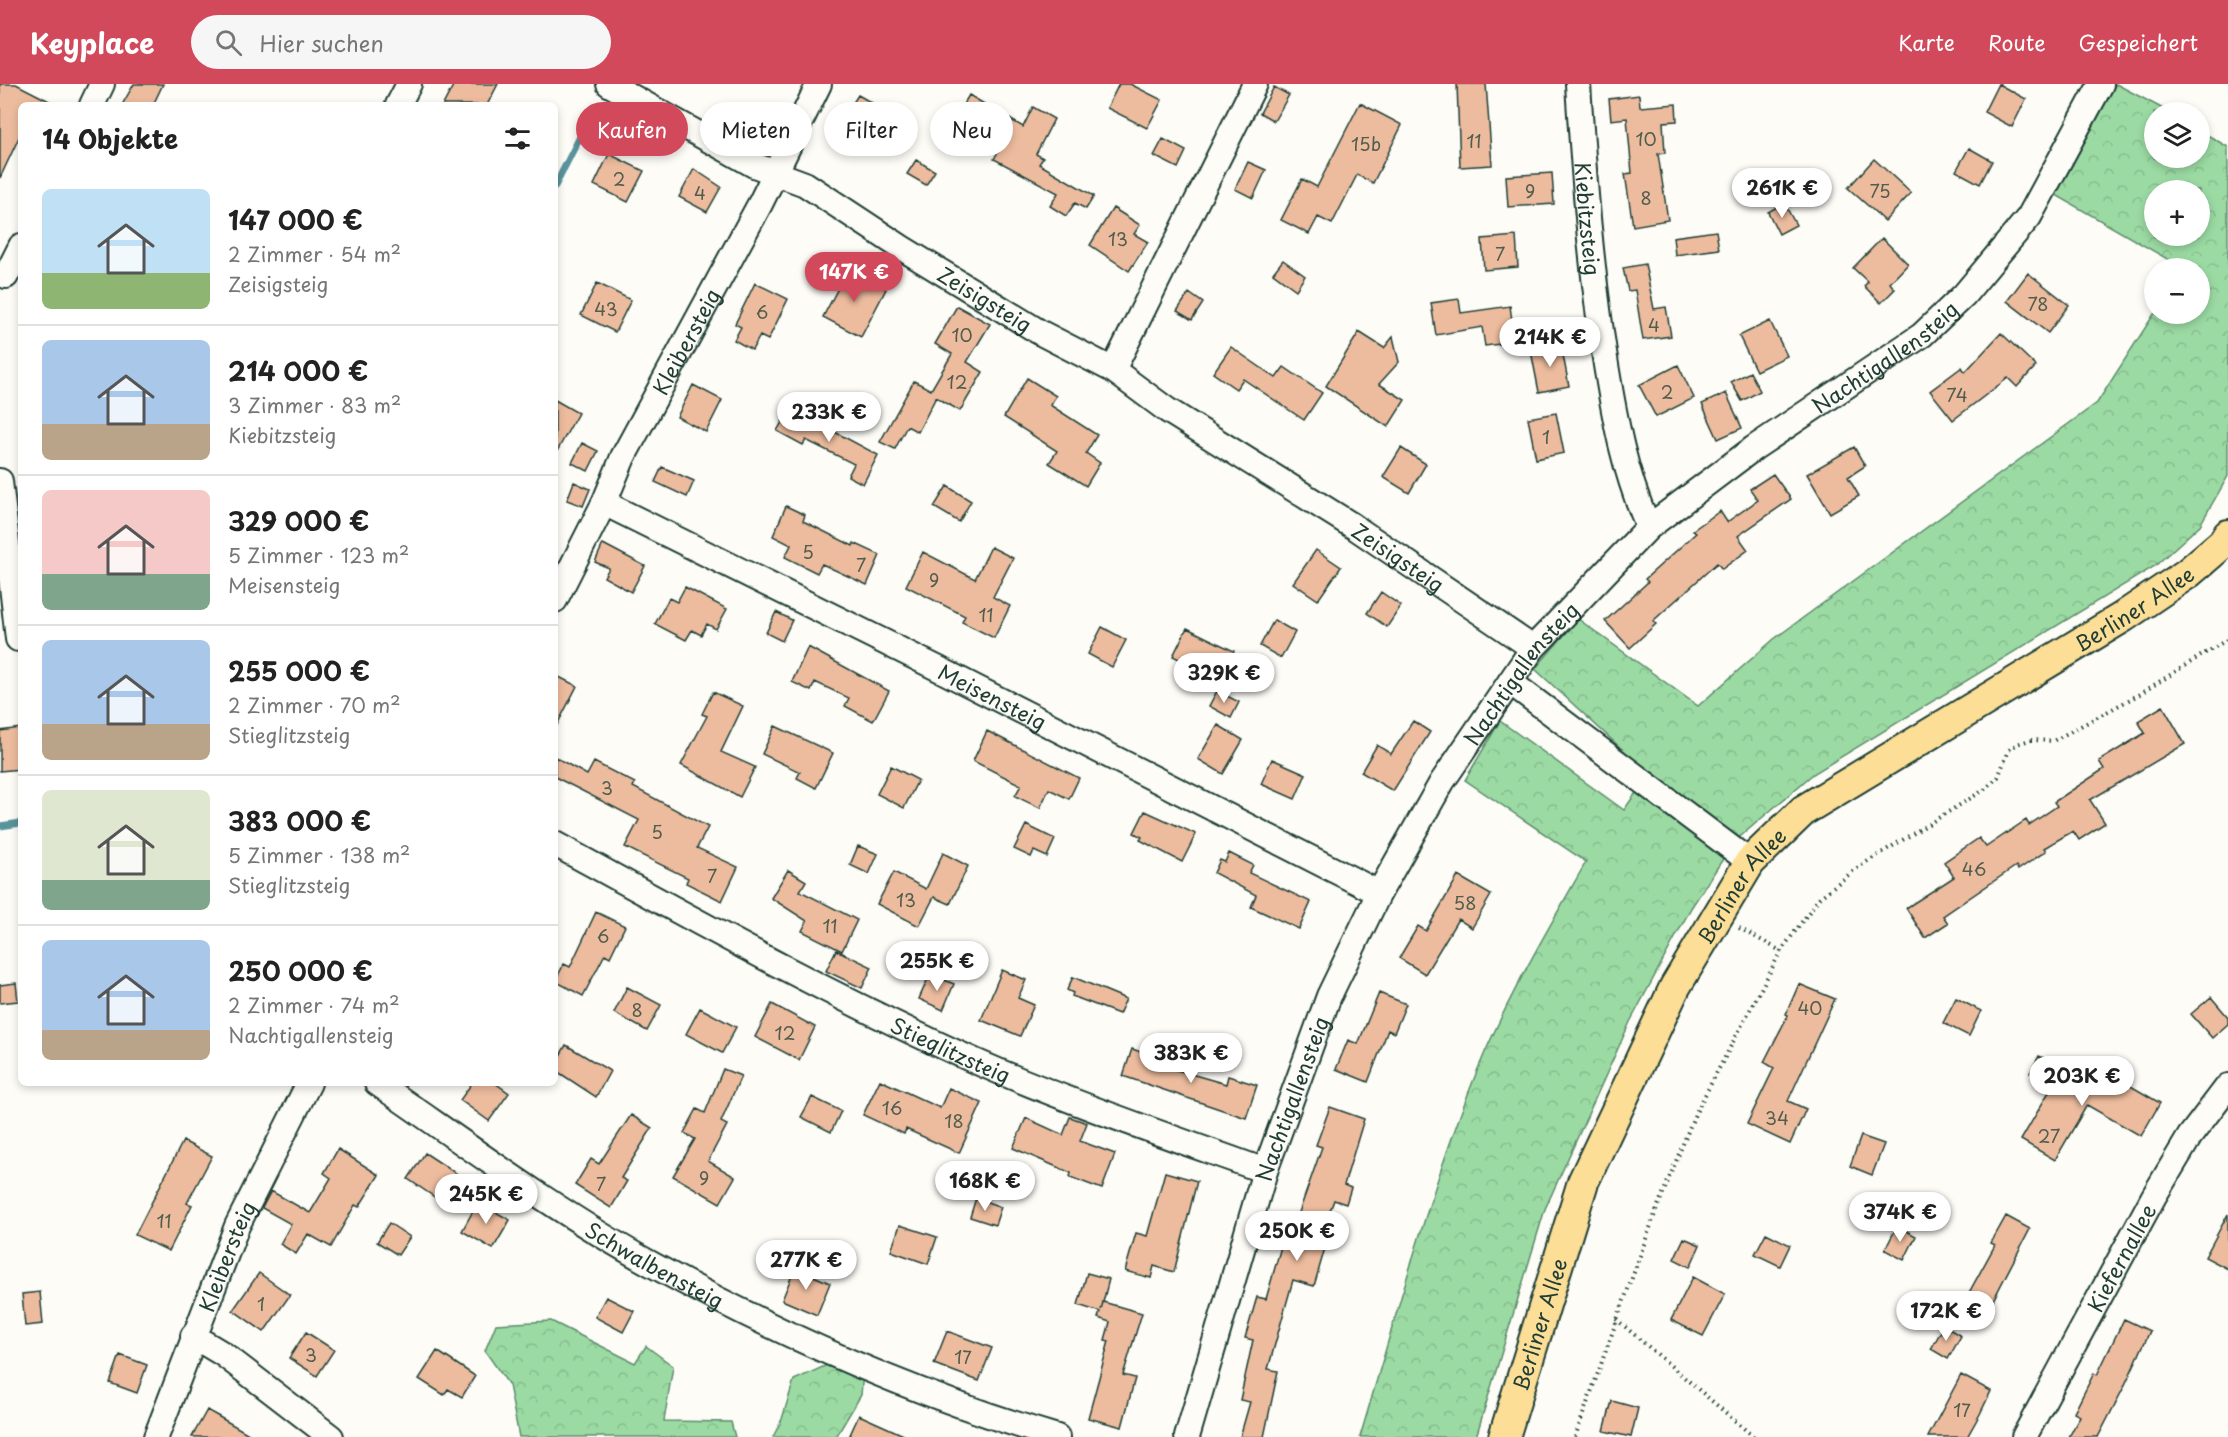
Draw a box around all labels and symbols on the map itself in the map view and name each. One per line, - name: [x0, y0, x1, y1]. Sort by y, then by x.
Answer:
- house number: 10: [1635, 125, 1657, 152]
- house number: 11: [1466, 127, 1482, 154]
- house number: 15b: [1351, 130, 1381, 157]
- street label: Kiebitzsteig: [1567, 161, 1610, 277]
- house number: 2: [613, 165, 625, 192]
- pin: 261K €: [1733, 168, 1831, 219]
- house number: 9: [1525, 177, 1535, 204]
- house number: 75: [1870, 177, 1891, 204]
- house number: 4: [694, 179, 706, 206]
- house number: 8: [1640, 184, 1652, 211]
- house number: 13: [1108, 225, 1128, 252]
- house number: 7: [1495, 240, 1505, 267]
- pin: 147K €: [805, 252, 903, 303]
- street label: Zeisigsteig: [932, 258, 1038, 340]
- street label: Kleibersteig: [644, 282, 728, 400]
- house number: 78: [2028, 290, 2049, 317]
- street label: Nachtigallensteig: [1805, 293, 1965, 421]
- house number: 43: [594, 295, 618, 322]
- house number: 6: [756, 298, 768, 325]
- house number: 4: [1648, 311, 1660, 338]
- pin: 214K €: [1501, 317, 1599, 368]
- house number: 10: [951, 321, 973, 348]
- house number: 12: [947, 368, 967, 395]
- house number: 2: [1661, 378, 1673, 405]
- house number: 74: [1946, 381, 1968, 408]
- pin: 233K €: [780, 392, 878, 443]
- house number: 1: [1542, 423, 1550, 450]
- street label: Zeisigsteig: [1346, 514, 1451, 600]
- house number: 5: [802, 538, 814, 565]
- house number: 7: [856, 551, 866, 578]
- street label: Berliner Allee: [2068, 558, 2200, 659]
- house number: 9: [929, 566, 939, 593]
- street label: Nachtigallensteig: [1455, 594, 1586, 752]
- house number: 11: [978, 601, 994, 628]
- pin: 329K €: [1175, 653, 1273, 704]
- street label: Meisensteig: [933, 655, 1052, 737]
- house number: 3: [601, 774, 613, 801]
- house number: 5: [651, 818, 663, 845]
- street label: Berliner Allee: [1688, 820, 1793, 950]
- house number: 46: [1962, 855, 1986, 882]
- house number: 7: [707, 862, 717, 889]
- house number: 13: [896, 886, 916, 913]
- house number: 58: [1454, 889, 1476, 916]
- house number: 11: [822, 912, 838, 939]
- house number: 6: [597, 922, 609, 949]
- pin: 255K €: [888, 941, 986, 992]
- house number: 40: [1797, 994, 1823, 1021]
- house number: 8: [631, 996, 643, 1023]
- street label: Stieglitzsteig: [885, 1008, 1015, 1091]
- street label: Nachtigallensteig: [1247, 1012, 1336, 1185]
- house number: 12: [775, 1019, 795, 1046]
- pin: 383K €: [1142, 1033, 1240, 1084]
- pin: 203K €: [2033, 1056, 2131, 1107]
- house number: 16: [882, 1094, 902, 1121]
- house number: 34: [1765, 1104, 1789, 1131]
- house number: 18: [944, 1107, 964, 1134]
- house number: 27: [2038, 1122, 2060, 1149]
- pin: 168K €: [936, 1161, 1034, 1212]
- house number: 9: [699, 1164, 709, 1191]
- house number: 7: [596, 1170, 606, 1197]
- pin: 245K €: [437, 1174, 535, 1225]
- pin: 374K €: [1851, 1192, 1949, 1243]
- street label: Kleibersteig: [190, 1195, 263, 1316]
- street label: Kiefernallee: [2079, 1198, 2163, 1317]
- house number: 11: [156, 1207, 172, 1234]
- pin: 250K €: [1248, 1211, 1346, 1262]
- street label: Schwalbensteig: [579, 1213, 729, 1316]
- pin: 277K €: [757, 1240, 855, 1291]
- street label: Berliner Allee: [1503, 1254, 1575, 1395]
- house number: 1: [257, 1290, 265, 1317]
- pin: 172K €: [1897, 1291, 1995, 1342]
- house number: 3: [305, 1341, 317, 1368]
- house number: 17: [954, 1343, 972, 1370]
- house number: 17: [1953, 1396, 1971, 1423]

